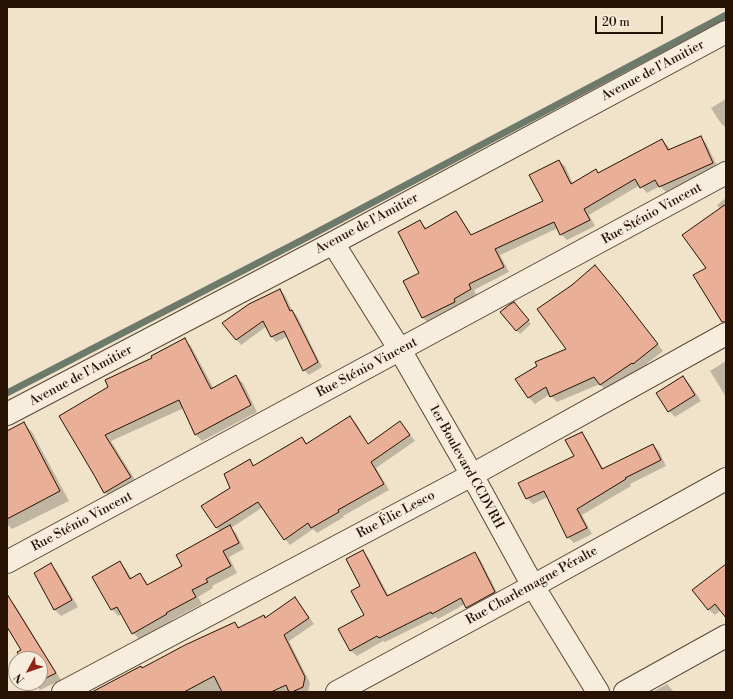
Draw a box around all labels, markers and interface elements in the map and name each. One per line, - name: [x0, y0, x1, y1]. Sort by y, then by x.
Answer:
- scale bar: [597, 8, 665, 34]
- text: 20 m: [602, 15, 630, 30]
- street label: Avenue de l'Amitier: [599, 37, 707, 105]
- street label: Rue Sténio Vincent: [599, 180, 705, 248]
- street label: Avenue de l'Amitier: [313, 190, 421, 258]
- street label: Rue Sténio Vincent: [314, 335, 420, 401]
- street label: Avenue de l'Amitier: [27, 342, 135, 410]
- street label: 1er Boulevard CCDVRH: [425, 402, 507, 532]
- street label: Rue Élie Lesco: [354, 488, 438, 542]
- street label: Rue Sténio Vincent: [29, 489, 135, 555]
- street label: Rue Charlemagne Péralte: [463, 543, 601, 629]
- north arrow: [8, 651, 48, 691]
- text: N: [11, 670, 28, 686]

